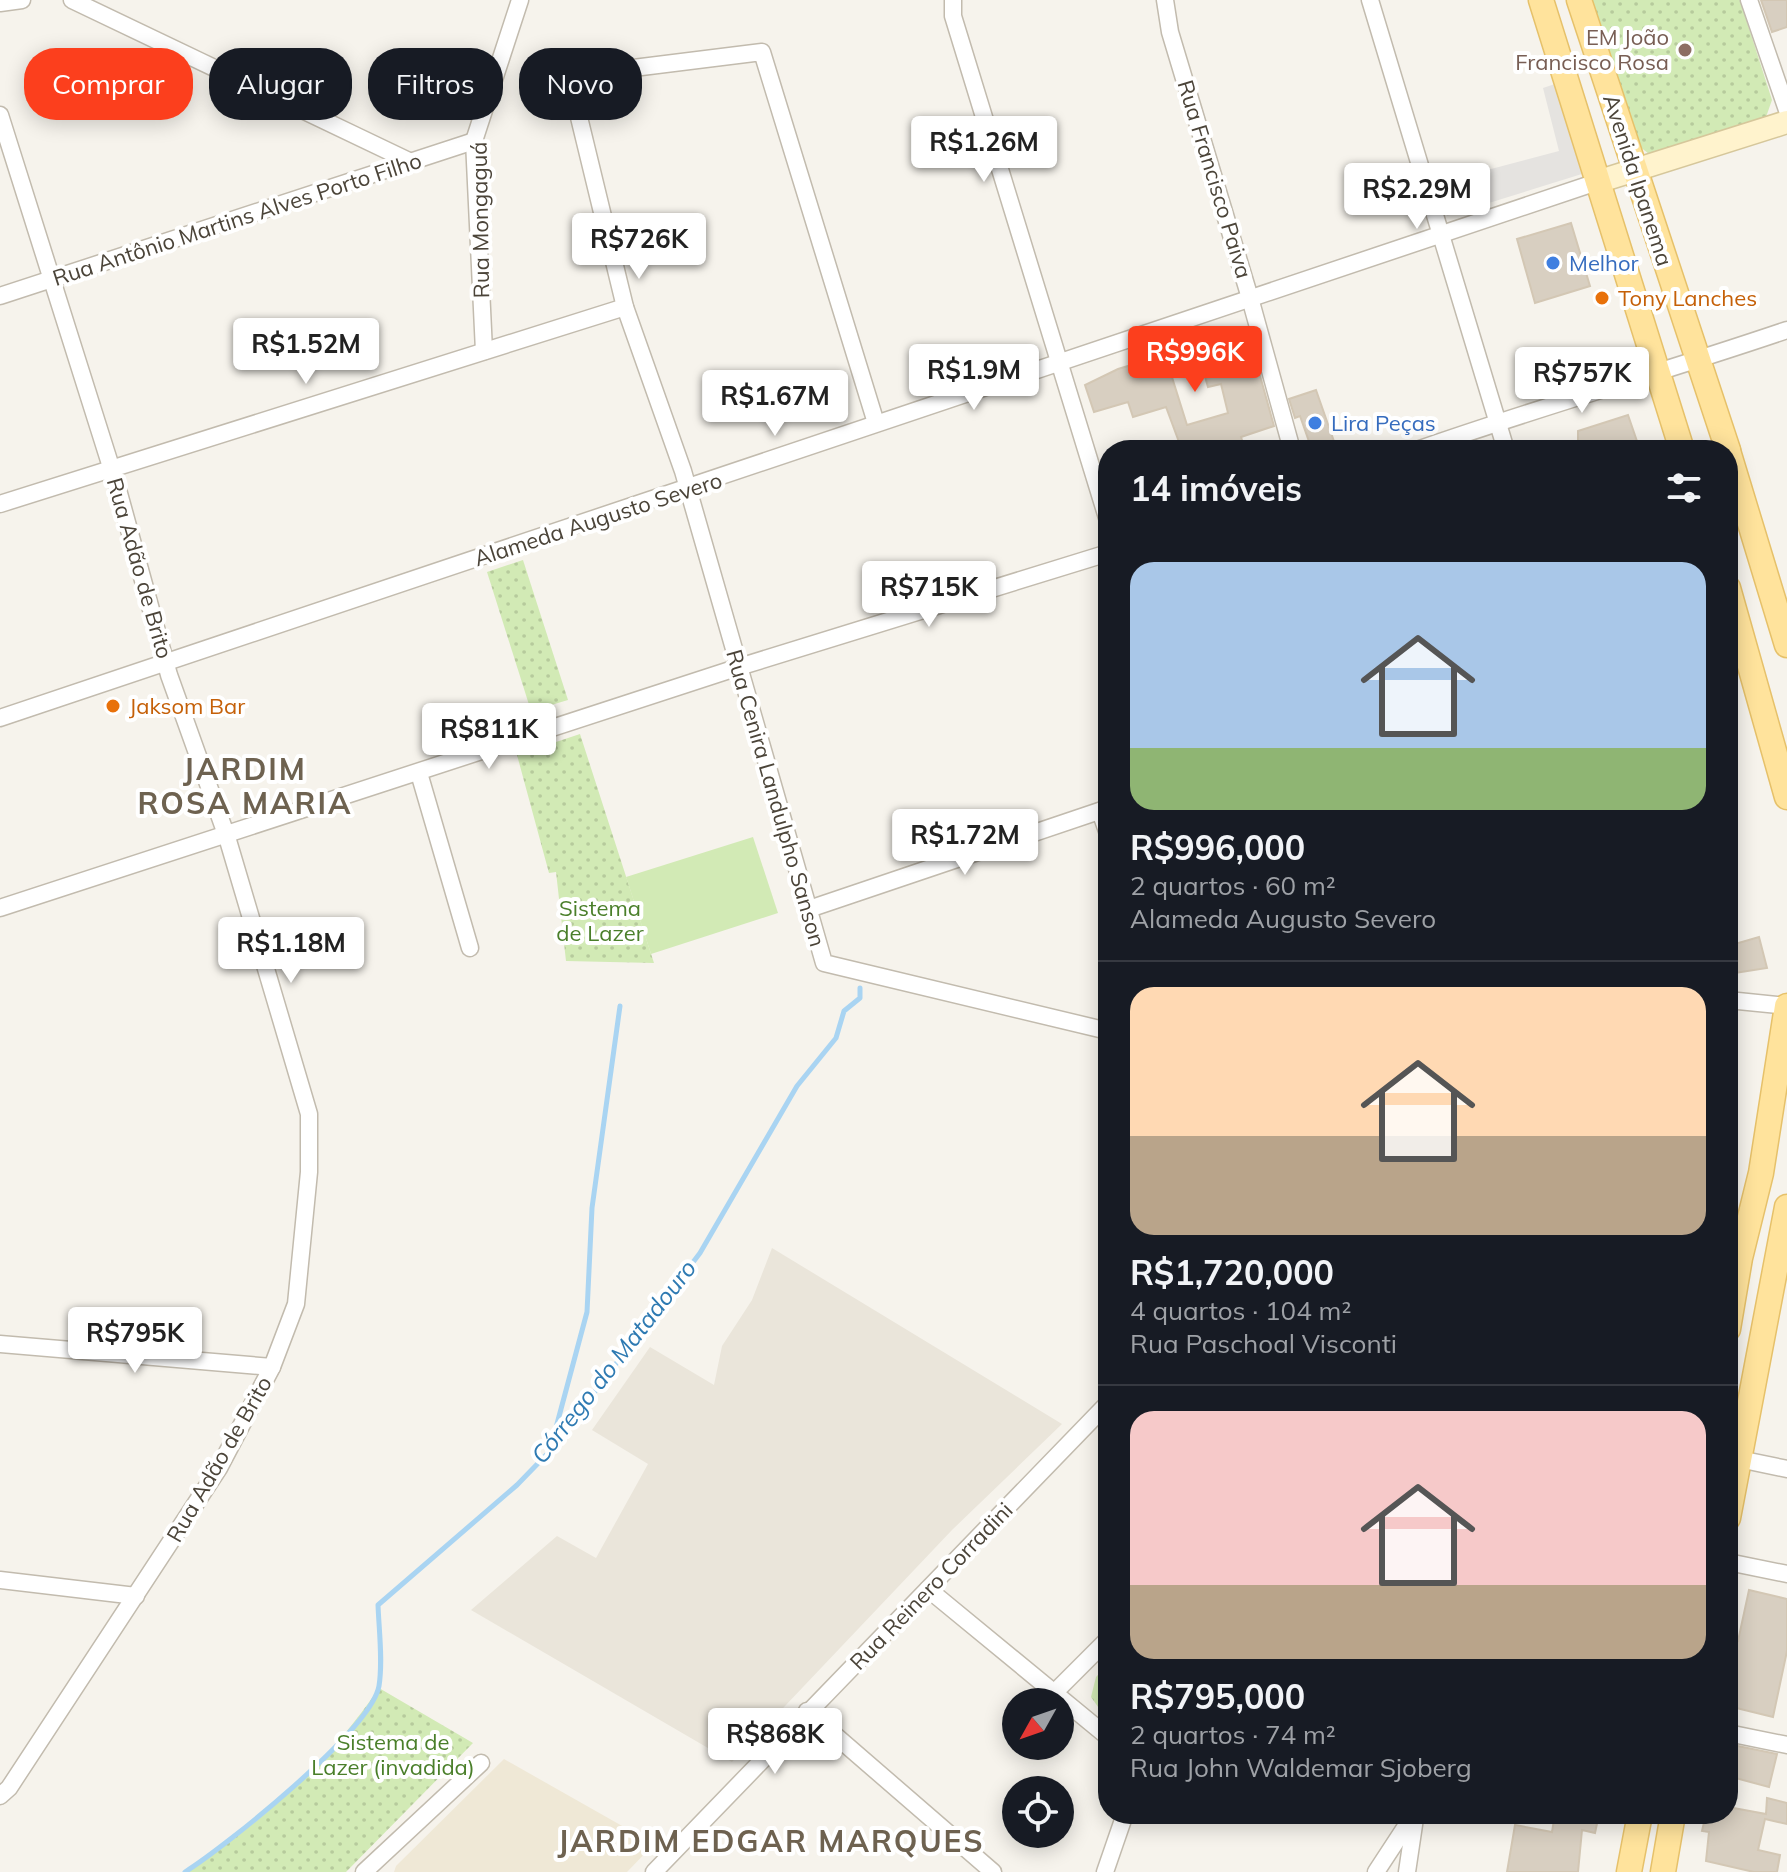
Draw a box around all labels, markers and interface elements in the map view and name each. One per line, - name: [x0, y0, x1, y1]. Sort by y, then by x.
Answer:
- place label: EM João Francisco Rosa: [1515, 23, 1669, 76]
- marker: EM João Francisco Rosa: [1676, 41, 1694, 59]
- chip: Comprar: [24, 48, 193, 120]
- chip: Alugar: [209, 48, 352, 120]
- chip: Filtros: [368, 48, 503, 120]
- chip: Novo: [519, 48, 642, 120]
- street label: Rua Francisco Paiva: [1172, 76, 1258, 282]
- street label: Avenida Ipanema: [1597, 91, 1679, 269]
- pin: R$1.26M: [910, 116, 1058, 184]
- text: R$1.26M: [929, 125, 1039, 158]
- street label: Rua Mongaguá: [465, 141, 495, 299]
- street label: Rua Antônio Martins Alves Porto Filho: [49, 146, 425, 292]
- pin: R$2.29M: [1343, 163, 1491, 231]
- text: R$2.29M: [1362, 172, 1472, 205]
- pin: R$726K: [574, 213, 704, 281]
- text: R$726K: [590, 222, 688, 255]
- place label: Melhor: [1569, 249, 1639, 277]
- marker: Melhor: [1544, 254, 1562, 272]
- place label: Tony Lanches: [1618, 284, 1757, 312]
- marker: Tony Lanches: [1593, 289, 1611, 307]
- pin: R$1.52M: [232, 318, 380, 386]
- pin: R$996K: [1130, 326, 1260, 394]
- text: R$1.52M: [251, 327, 361, 360]
- text: R$996K: [1146, 335, 1244, 368]
- pin: R$1.9M: [909, 344, 1039, 412]
- pin: R$757K: [1517, 347, 1647, 415]
- text: R$1.9M: [927, 353, 1021, 386]
- text: R$757K: [1533, 356, 1631, 389]
- pin: R$1.67M: [701, 370, 849, 438]
- text: R$1.67M: [720, 379, 830, 412]
- place label: Lira Peças: [1331, 409, 1436, 437]
- marker: Lira Peças: [1306, 414, 1324, 432]
- street label: Alameda Augusto Severo: [471, 466, 725, 572]
- icon: filters: [1662, 466, 1706, 510]
- text: 14 imóveis: [1130, 467, 1302, 510]
- street label: Rua Adão de Brito: [101, 474, 179, 662]
- pin: R$715K: [864, 561, 994, 629]
- text: R$715K: [880, 570, 978, 603]
- icon: home: [1346, 614, 1490, 758]
- street label: Rua Cenira Landulpho Sanson: [720, 646, 832, 950]
- place label: Jaksom Bar: [129, 692, 245, 720]
- marker: Jaksom Bar: [104, 697, 122, 715]
- pin: R$811K: [424, 703, 554, 771]
- text: R$811K: [440, 712, 538, 745]
- district label: JARDIM ROSA MARIA: [137, 750, 353, 822]
- pin: R$1.72M: [891, 809, 1039, 877]
- text: R$1.72M: [910, 818, 1020, 851]
- text: R$996,000: [1130, 826, 1305, 869]
- text: 2 quartos · 60 m²: [1130, 869, 1336, 902]
- park label: Sistema de Lazer: [556, 894, 644, 947]
- text: Alameda Augusto Severo: [1130, 902, 1436, 935]
- pin: R$1.18M: [217, 917, 365, 985]
- text: R$1.18M: [236, 926, 346, 959]
- icon: home: [1346, 1039, 1490, 1183]
- text: R$1,720,000: [1130, 1251, 1334, 1294]
- water label: Córrego do Matadouro: [524, 1253, 702, 1469]
- text: 4 quartos · 104 m²: [1130, 1294, 1351, 1327]
- pin: R$795K: [70, 1307, 200, 1375]
- text: R$795K: [86, 1316, 184, 1349]
- text: Rua Paschoal Visconti: [1130, 1327, 1397, 1360]
- street label: Rua Adão de Brito: [160, 1371, 278, 1547]
- icon: home: [1346, 1463, 1490, 1607]
- street label: Rua Reinero Corradini: [844, 1496, 1018, 1676]
- text: R$795,000: [1130, 1675, 1305, 1718]
- north arrow: [1002, 1688, 1074, 1760]
- map controls: [1002, 1688, 1074, 1848]
- pin: R$868K: [710, 1708, 840, 1776]
- text: R$868K: [726, 1717, 824, 1750]
- text: 2 quartos · 74 m²: [1130, 1718, 1336, 1751]
- park label: Sistema de Lazer (invadida): [311, 1728, 475, 1781]
- text: Rua John Waldemar Sjoberg: [1130, 1751, 1472, 1784]
- button: locate: [1002, 1776, 1074, 1848]
- district label: JARDIM EDGAR MARQUES: [557, 1822, 985, 1860]

